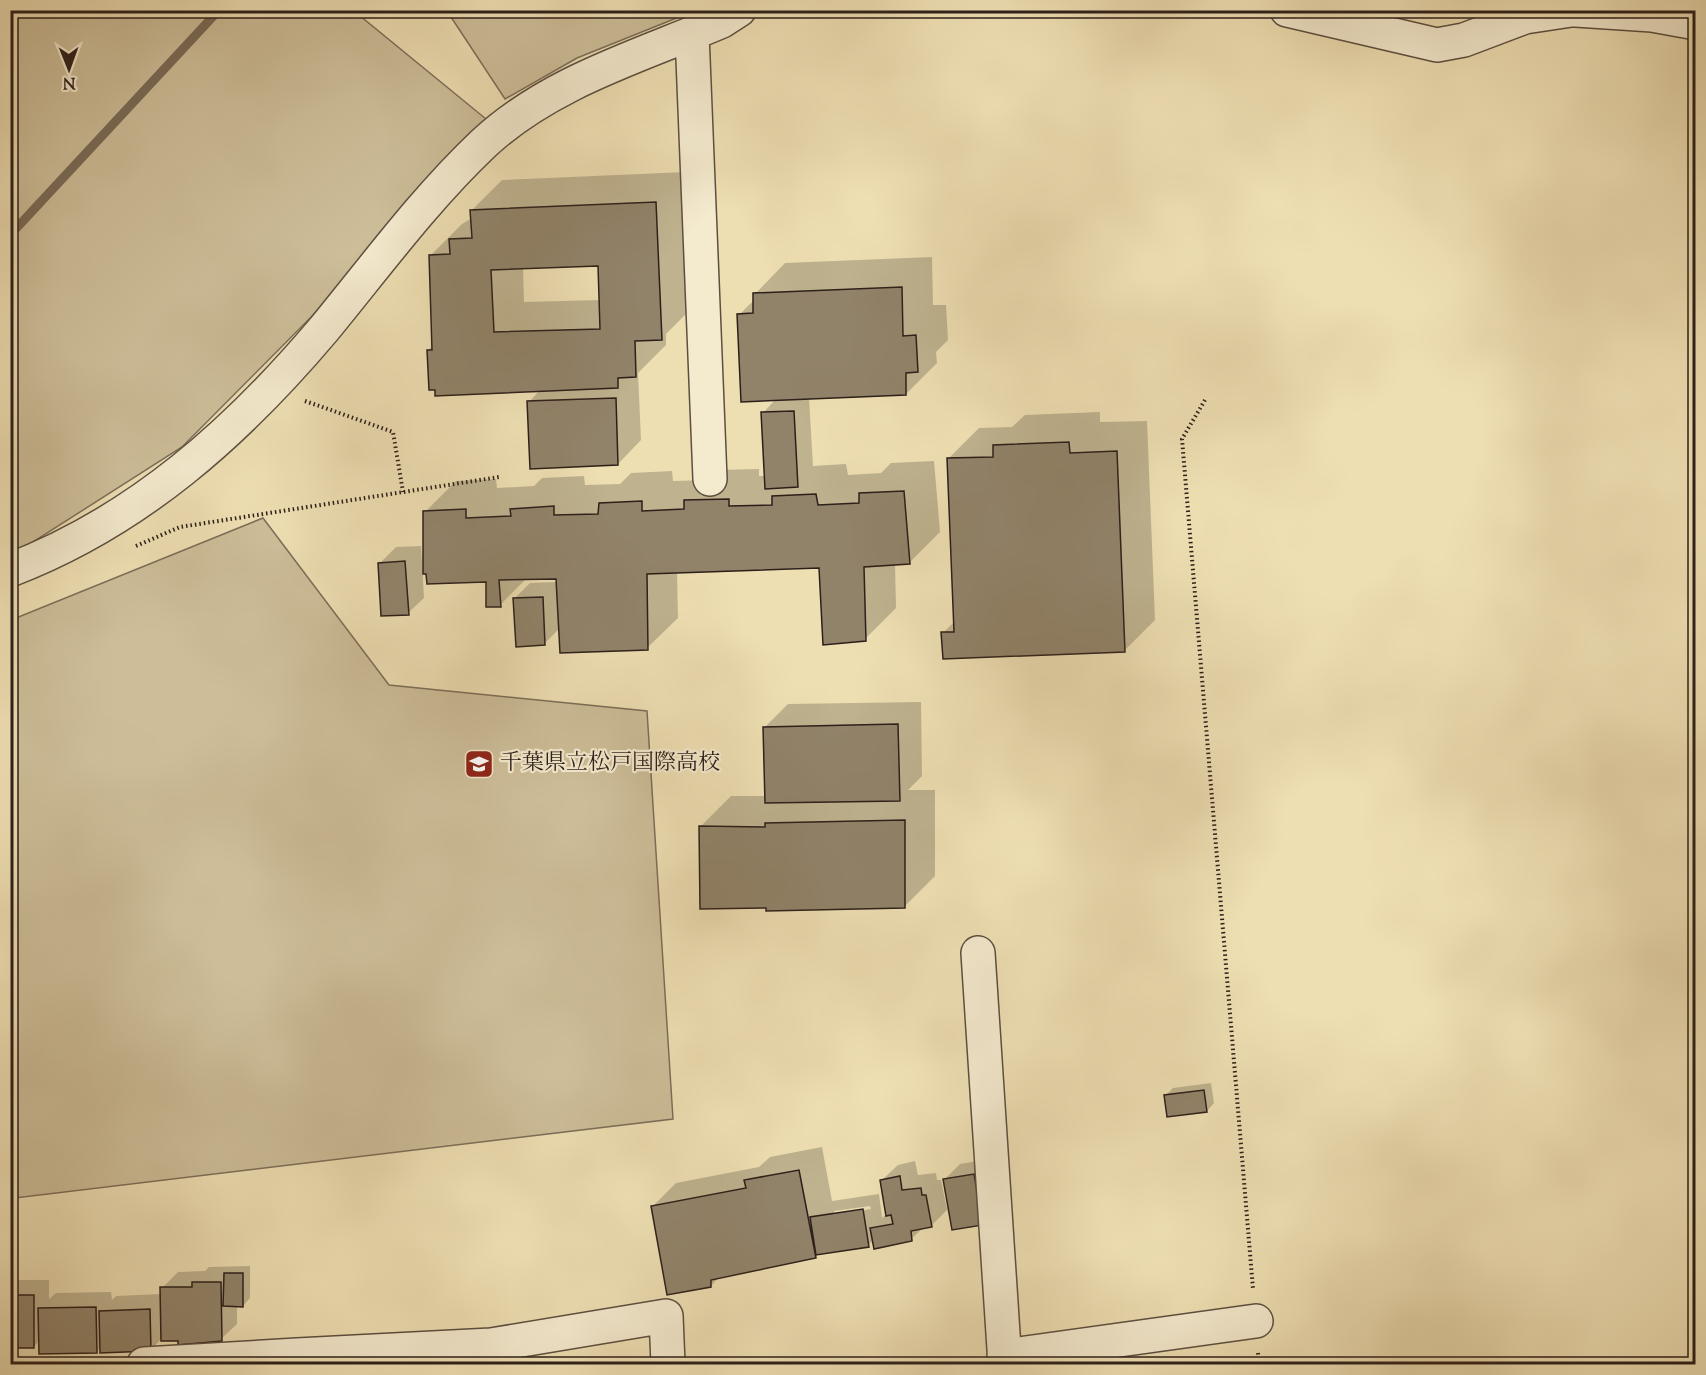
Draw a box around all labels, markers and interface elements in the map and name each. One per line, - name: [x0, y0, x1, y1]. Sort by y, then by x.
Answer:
- north arrow: [39, 39, 99, 99]
- text: N: [62, 70, 76, 93]
- school or university icon: 千葉県立松戸国際高校: [463, 748, 495, 780]
- place label: 千葉県立松戸国際高校: [500, 748, 720, 780]

